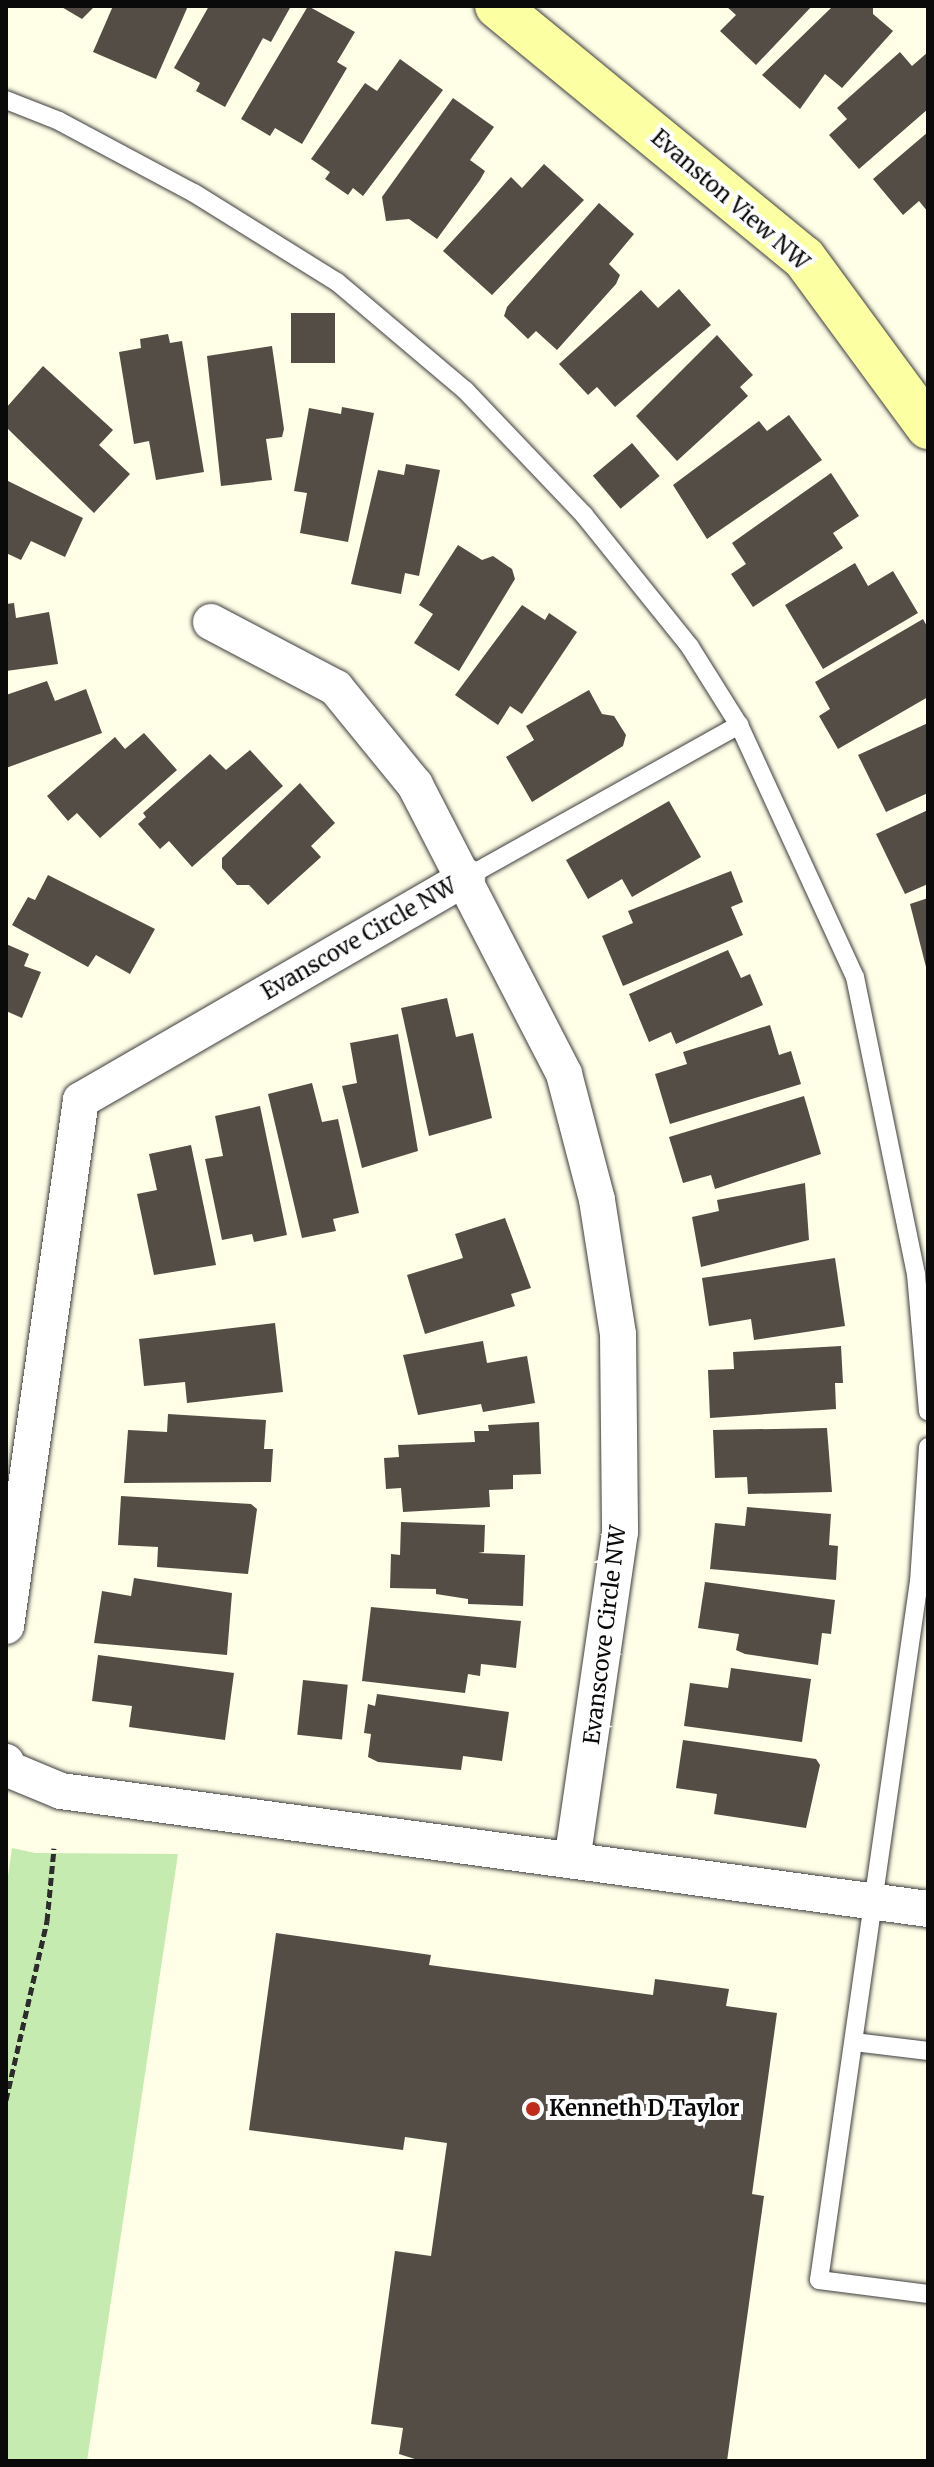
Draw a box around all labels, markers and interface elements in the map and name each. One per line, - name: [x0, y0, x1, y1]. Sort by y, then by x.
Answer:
- street label: Evanston View NW: [646, 124, 814, 276]
- street label: Evanscove Circle NW: [257, 872, 461, 1006]
- street label: Evanscove Circle NW: [578, 1524, 632, 1746]
- place label: Kenneth D Taylor: [549, 2096, 740, 2122]
- marker: Kenneth D Taylor: [524, 2100, 542, 2118]

